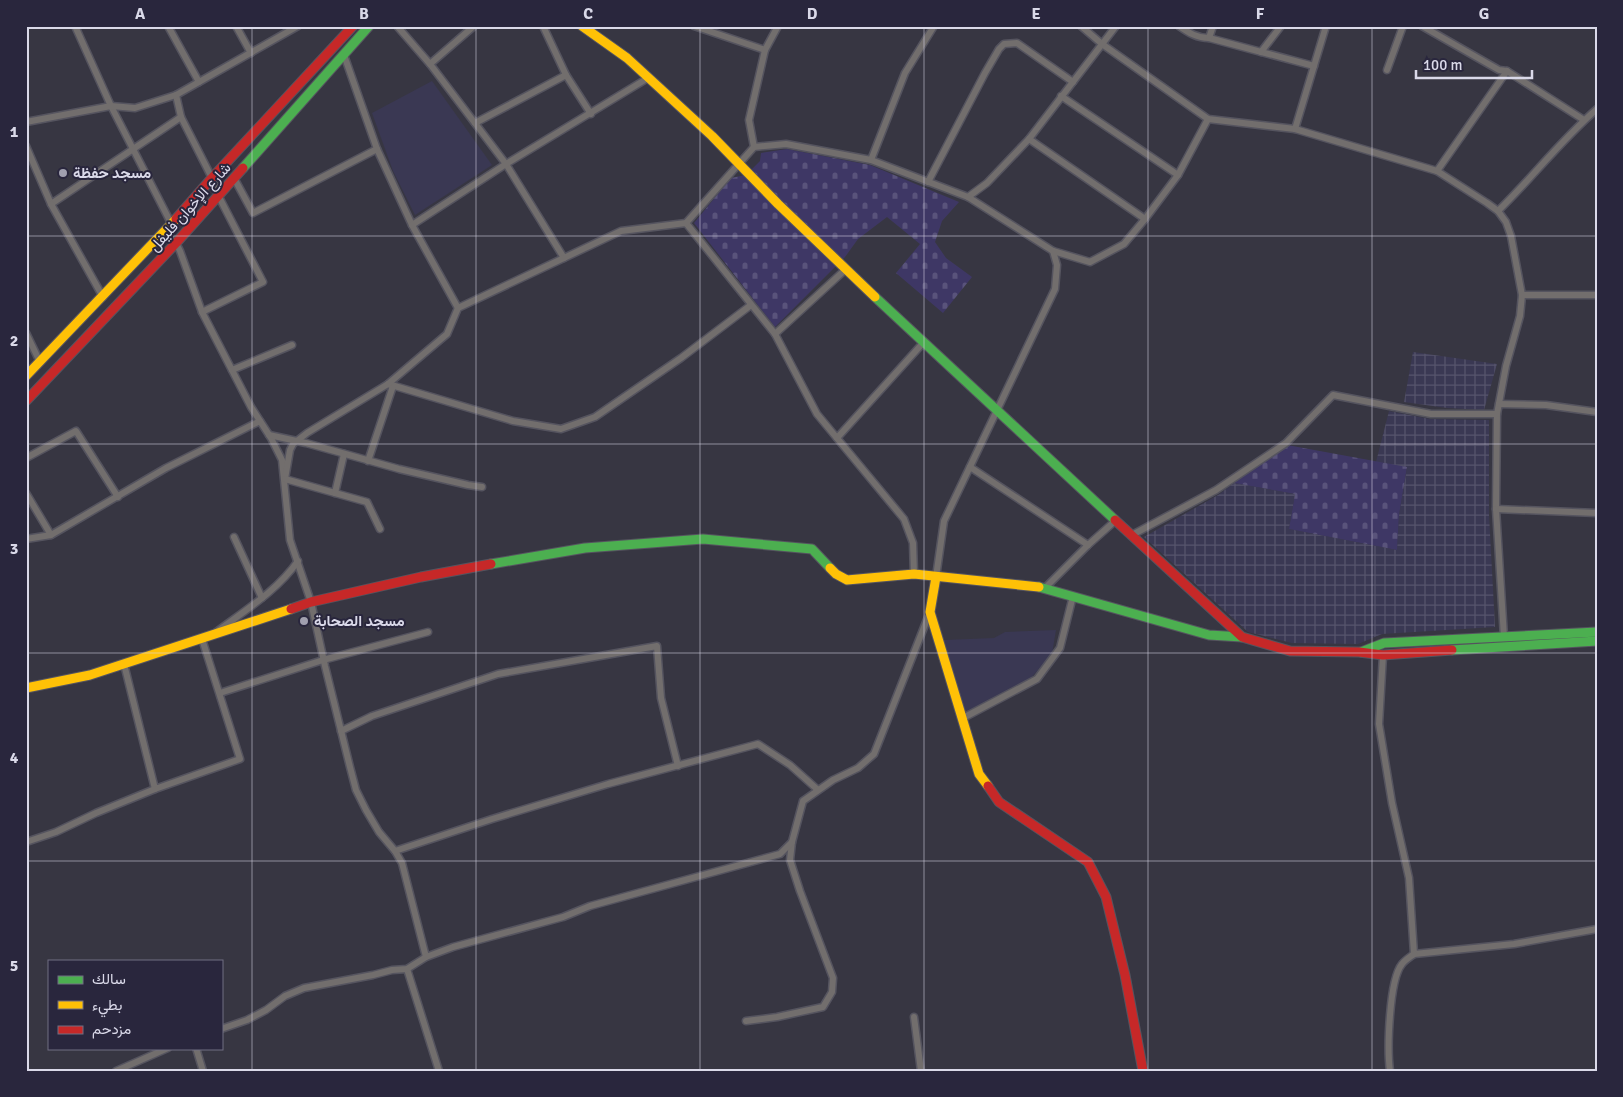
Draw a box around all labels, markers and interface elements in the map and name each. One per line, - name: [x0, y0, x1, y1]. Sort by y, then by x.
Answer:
- text: A: [135, 4, 146, 24]
- text: B: [359, 4, 369, 24]
- text: C: [583, 4, 593, 24]
- text: D: [807, 4, 818, 24]
- text: E: [1031, 4, 1041, 24]
- text: F: [1256, 4, 1265, 24]
- text: G: [1479, 4, 1489, 24]
- scale bar: [1416, 48, 1532, 80]
- text: 100 m: [1423, 56, 1463, 74]
- text: 1: [10, 122, 19, 142]
- street label: شارع الإخوان فليفل: [145, 159, 236, 257]
- place label: مسجد حفظة: [73, 164, 151, 182]
- marker: مسجد حفظة: [57, 167, 69, 179]
- text: 2: [10, 331, 18, 351]
- text: 3: [10, 539, 18, 559]
- place label: مسجد الصحابة: [314, 612, 405, 630]
- marker: مسجد الصحابة: [298, 615, 310, 627]
- text: 4: [10, 748, 19, 768]
- text: 5: [10, 956, 18, 976]
- legend: [48, 960, 222, 1050]
- text: سالك: [92, 970, 126, 988]
- text: بطيء: [92, 996, 122, 1018]
- text: مزدحم: [92, 1020, 131, 1039]

